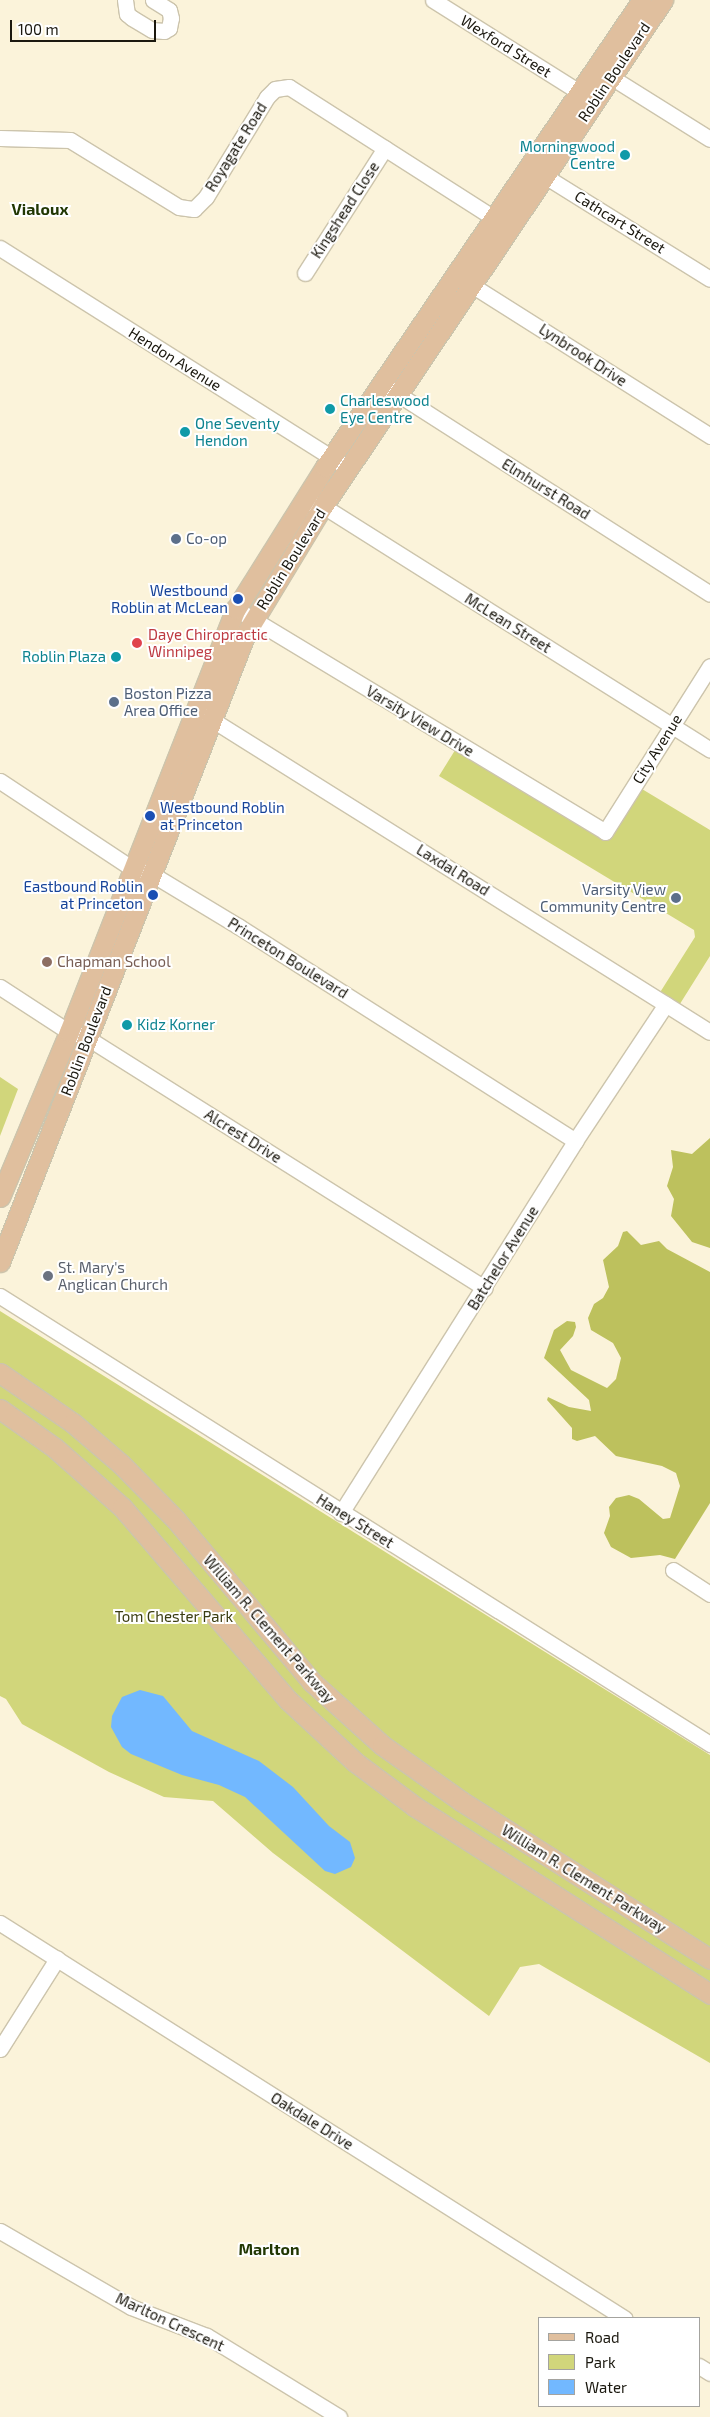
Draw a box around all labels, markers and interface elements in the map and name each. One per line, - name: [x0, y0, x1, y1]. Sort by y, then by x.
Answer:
- scale bar: [12, 10, 159, 42]
- street label: Wexford Street: [457, 11, 555, 81]
- street label: Roblin Boulevard: [574, 19, 654, 125]
- text: 100 m: [18, 20, 59, 38]
- street label: Royagate Road: [201, 99, 271, 195]
- place label: Morningwood Centre: [520, 137, 615, 172]
- marker: Morningwood Centre: [619, 149, 631, 161]
- street label: Kingshead Close: [307, 158, 383, 262]
- street label: Cathcart Street: [571, 187, 669, 257]
- district label: Vialoux: [11, 199, 69, 219]
- street label: Lynbrook Drive: [536, 320, 630, 390]
- street label: Hendon Avenue: [125, 323, 225, 395]
- place label: Charleswood Eye Centre: [340, 391, 430, 426]
- marker: Charleswood Eye Centre: [324, 403, 336, 415]
- place label: One Seventy Hendon: [195, 414, 280, 449]
- marker: One Seventy Hendon: [179, 426, 191, 438]
- street label: Elmhurst Road: [499, 455, 593, 523]
- street label: Roblin Boulevard: [253, 505, 329, 613]
- place label: Co-op: [186, 530, 227, 548]
- marker: Co-op: [170, 533, 182, 545]
- place label: Westbound Roblin at McLean: [111, 581, 228, 616]
- street label: McLean Street: [462, 589, 554, 657]
- marker: Westbound Roblin at McLean: [232, 593, 244, 605]
- place label: Daye Chiropractic Winnipeg: [148, 625, 268, 660]
- marker: Daye Chiropractic Winnipeg: [130, 636, 144, 650]
- place label: Roblin Plaza: [22, 648, 106, 666]
- marker: Roblin Plaza: [110, 651, 122, 663]
- street label: Varsity View Drive: [362, 681, 478, 761]
- place label: Boston Pizza Area Office: [124, 684, 212, 719]
- marker: Boston Pizza Area Office: [108, 696, 120, 708]
- street label: City Avenue: [628, 711, 686, 787]
- place label: Westbound Roblin at Princeton: [160, 798, 285, 833]
- marker: Westbound Roblin at Princeton: [144, 810, 156, 822]
- street label: Laxdal Road: [413, 840, 493, 900]
- place label: Eastbound Roblin at Princeton: [24, 877, 143, 912]
- place label: Varsity View Community Centre: [540, 880, 666, 915]
- marker: Eastbound Roblin at Princeton: [147, 889, 159, 901]
- marker: Varsity View Community Centre: [670, 892, 682, 904]
- street label: Princeton Boulevard: [225, 914, 351, 1002]
- place label: Chapman School: [57, 953, 171, 971]
- marker: Chapman School: [41, 956, 53, 968]
- street label: Roblin Boulevard: [57, 984, 115, 1098]
- place label: Kidz Korner: [137, 1016, 215, 1034]
- marker: Kidz Korner: [121, 1019, 133, 1031]
- street label: Alcrest Drive: [201, 1105, 285, 1167]
- street label: Batchelor Avenue: [464, 1202, 542, 1314]
- place label: St. Mary's Anglican Church: [58, 1258, 168, 1293]
- marker: St. Mary's Anglican Church: [42, 1270, 54, 1282]
- street label: Haney Street: [313, 1490, 397, 1552]
- street label: William R. Clement Parkway: [200, 1551, 338, 1707]
- park label: Tom Chester Park: [115, 1608, 233, 1626]
- street label: William R. Clement Parkway: [498, 1821, 670, 1937]
- street label: Oakdale Drive: [267, 2088, 357, 2154]
- district label: Marlton: [238, 2239, 300, 2259]
- street label: Marlton Crescent: [113, 2289, 227, 2355]
- legend: [538, 2317, 700, 2407]
- text: Road: [585, 2328, 620, 2346]
- text: Park: [585, 2353, 616, 2371]
- text: Water: [585, 2378, 627, 2396]

